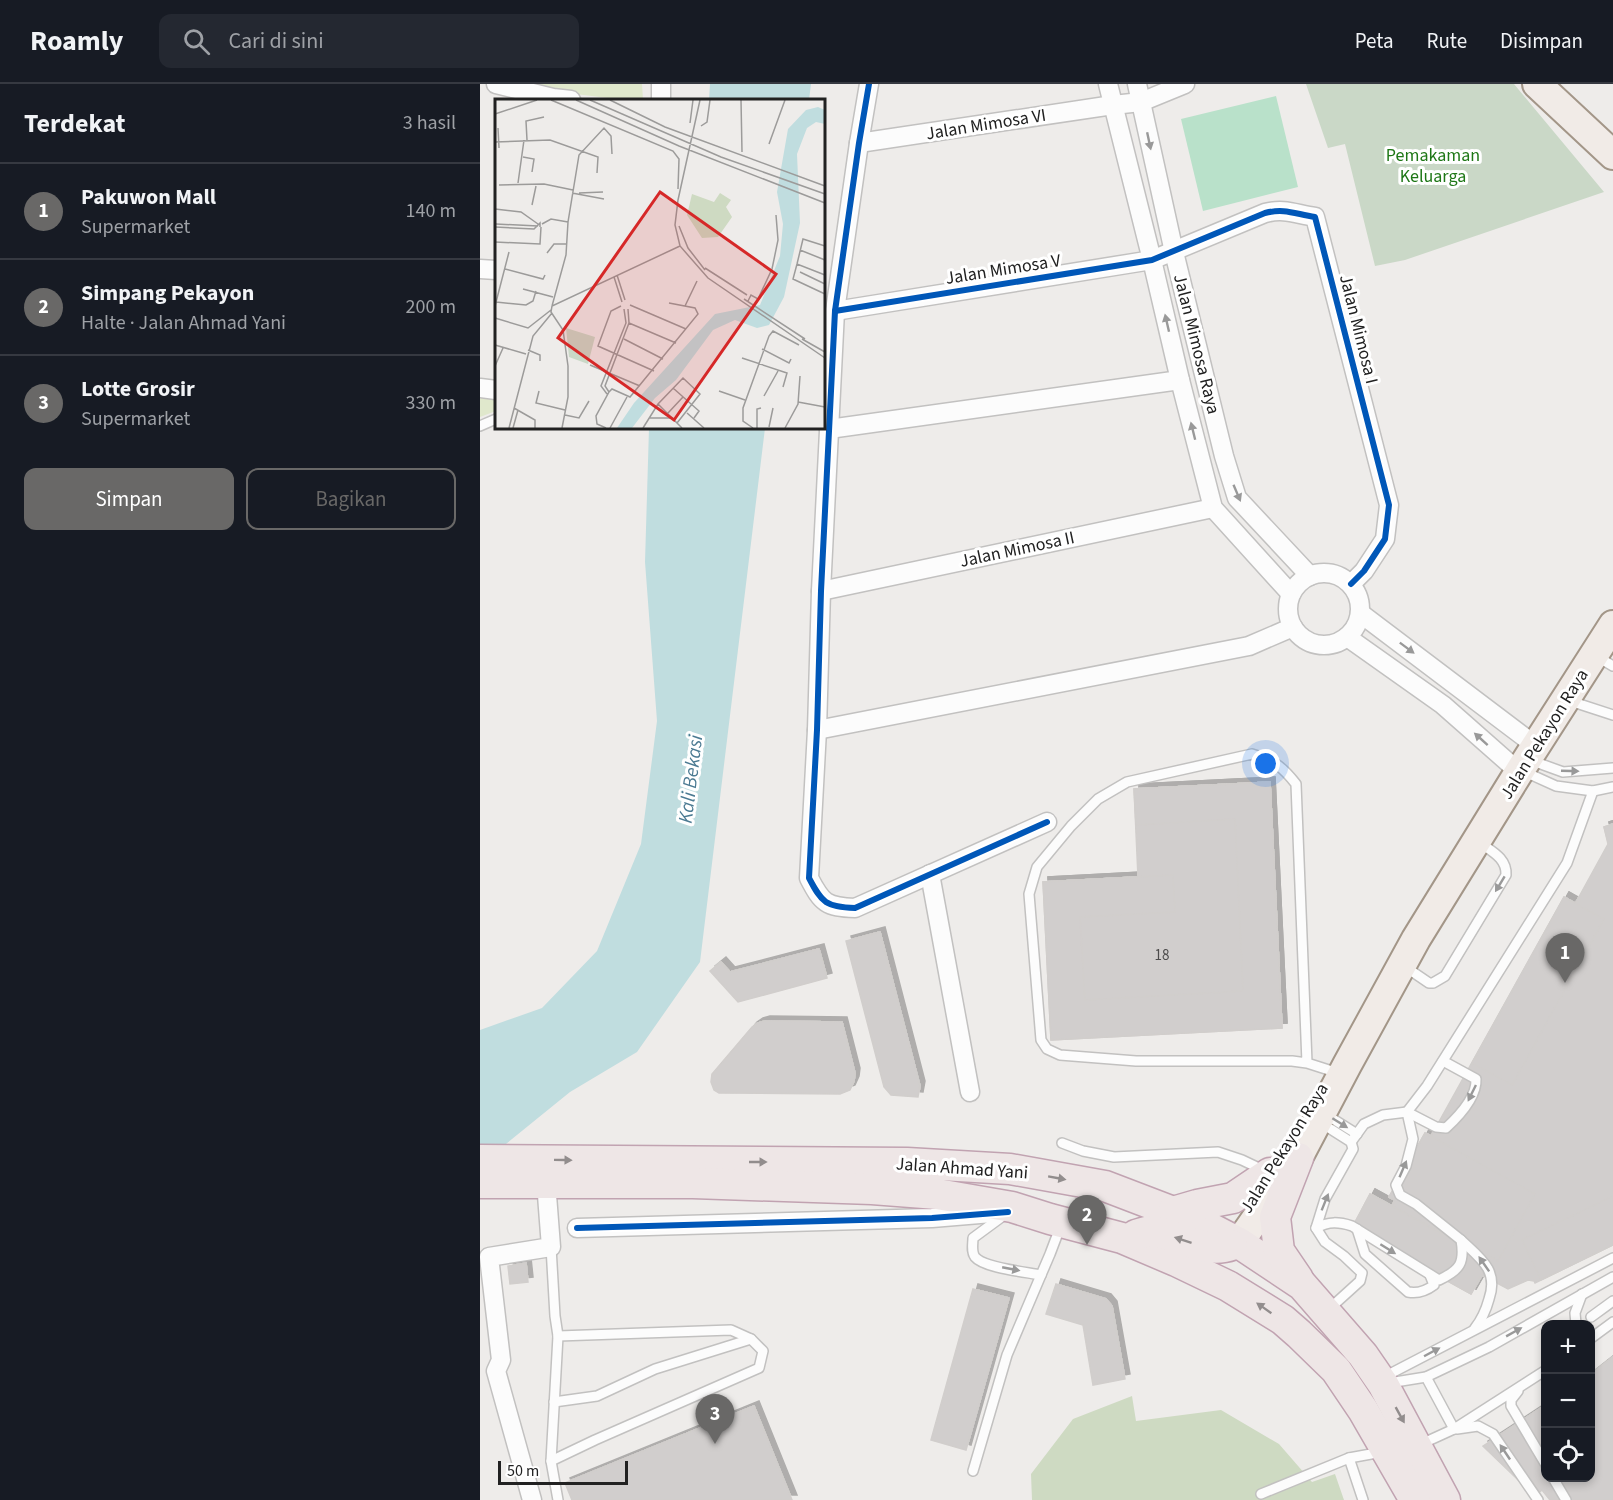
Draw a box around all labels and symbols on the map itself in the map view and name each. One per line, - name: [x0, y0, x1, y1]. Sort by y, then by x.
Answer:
- inset map: [495, 99, 825, 429]
- street label: Jalan Mimosa VI: [924, 103, 1048, 146]
- one-way arrow: [1145, 132, 1155, 150]
- park label: Pemakaman Keluarga: [1386, 143, 1480, 189]
- street label: Jalan Mimosa V: [944, 248, 1063, 291]
- street label: Jalan Mimosa Raya: [1167, 271, 1226, 417]
- street label: Jalan Mimosa I: [1333, 272, 1384, 386]
- one-way arrow: [1161, 314, 1171, 332]
- one-way arrow: [1187, 422, 1197, 440]
- one-way arrow: [1232, 484, 1242, 502]
- street label: Jalan Mimosa II: [957, 525, 1077, 574]
- one-way arrow: [1399, 642, 1415, 655]
- street label: Jalan Pekayon Raya: [1494, 664, 1595, 804]
- water label: Kali Bekasi: [672, 733, 710, 825]
- one-way arrow: [1474, 733, 1489, 746]
- your location: [1251, 749, 1280, 778]
- one-way arrow: [1560, 766, 1579, 776]
- one-way arrow: [1495, 876, 1506, 892]
- pin: 1: [1546, 934, 1584, 983]
- house number: 18: [1155, 945, 1169, 966]
- street label: Jalan Pekayon Raya: [1234, 1078, 1335, 1218]
- one-way arrow: [1467, 1085, 1476, 1102]
- one-way arrow: [1332, 1117, 1348, 1128]
- street label: Jalan Ahmad Yani: [895, 1151, 1029, 1186]
- one-way arrow: [554, 1155, 573, 1165]
- one-way arrow: [749, 1157, 768, 1167]
- one-way arrow: [1398, 1160, 1408, 1178]
- one-way arrow: [1048, 1174, 1067, 1183]
- one-way arrow: [1321, 1193, 1330, 1211]
- pin: 2: [1068, 1196, 1106, 1245]
- one-way arrow: [1174, 1235, 1192, 1244]
- one-way arrow: [1380, 1243, 1396, 1254]
- one-way arrow: [1478, 1257, 1490, 1273]
- one-way arrow: [1002, 1265, 1021, 1274]
- one-way arrow: [1256, 1303, 1272, 1314]
- one-way arrow: [1506, 1327, 1523, 1337]
- one-way arrow: [1424, 1347, 1441, 1357]
- pin: 3: [696, 1394, 734, 1444]
- one-way arrow: [1395, 1406, 1405, 1423]
- one-way arrow: [1499, 1444, 1511, 1460]
- scale bar: [498, 1458, 628, 1486]

